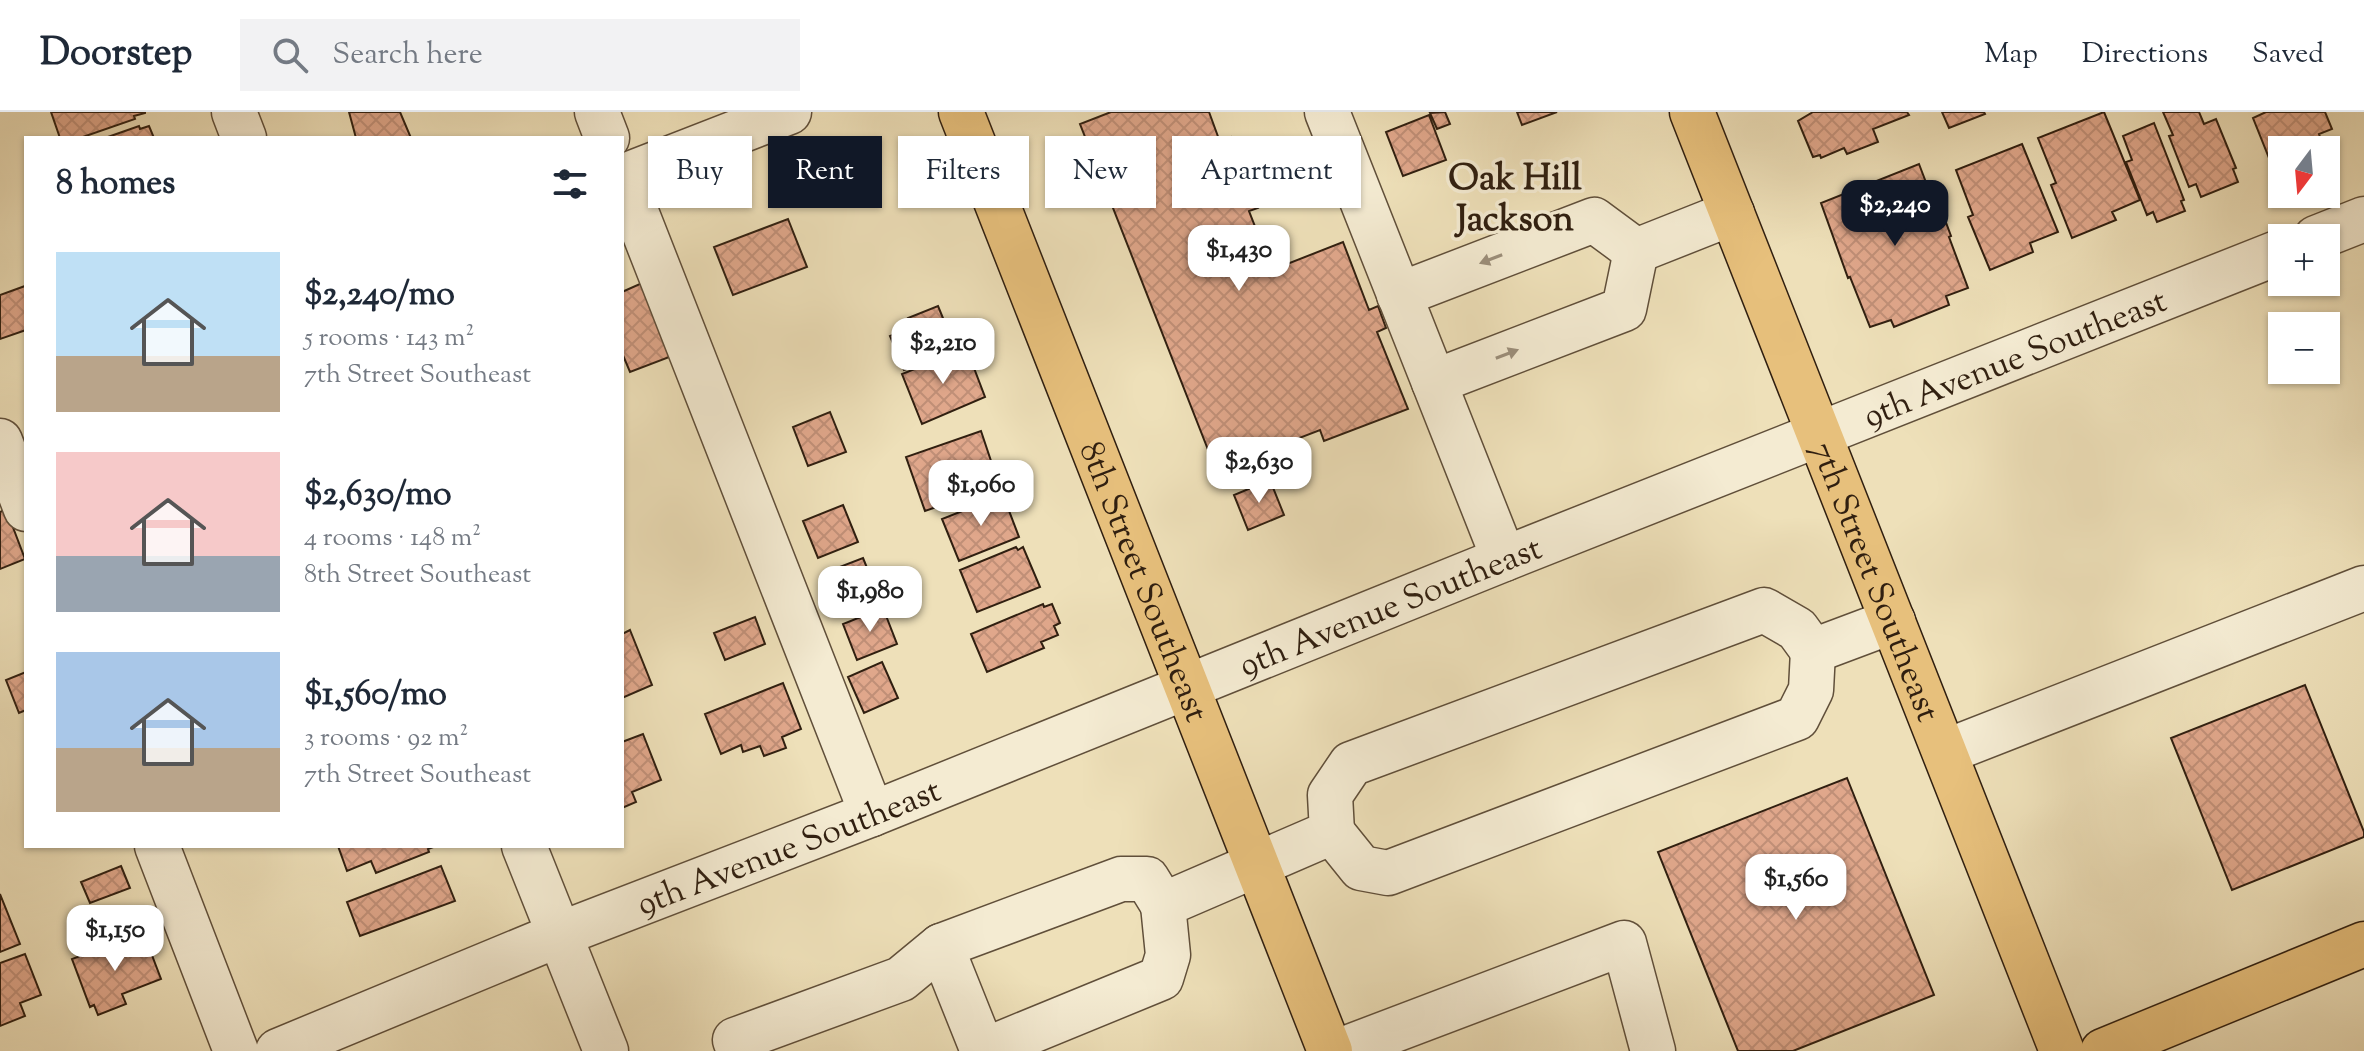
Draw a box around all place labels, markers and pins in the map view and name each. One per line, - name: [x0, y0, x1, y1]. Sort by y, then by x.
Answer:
- pin: $2,240: [1830, 180, 1960, 248]
- pin: $1,430: [1174, 225, 1304, 293]
- pin: $2,210: [878, 318, 1008, 386]
- pin: $2,630: [1194, 437, 1324, 505]
- pin: $1,060: [916, 460, 1046, 528]
- pin: $1,980: [805, 566, 935, 634]
- pin: $1,560: [1731, 854, 1861, 922]
- pin: $1,150: [50, 905, 180, 973]

